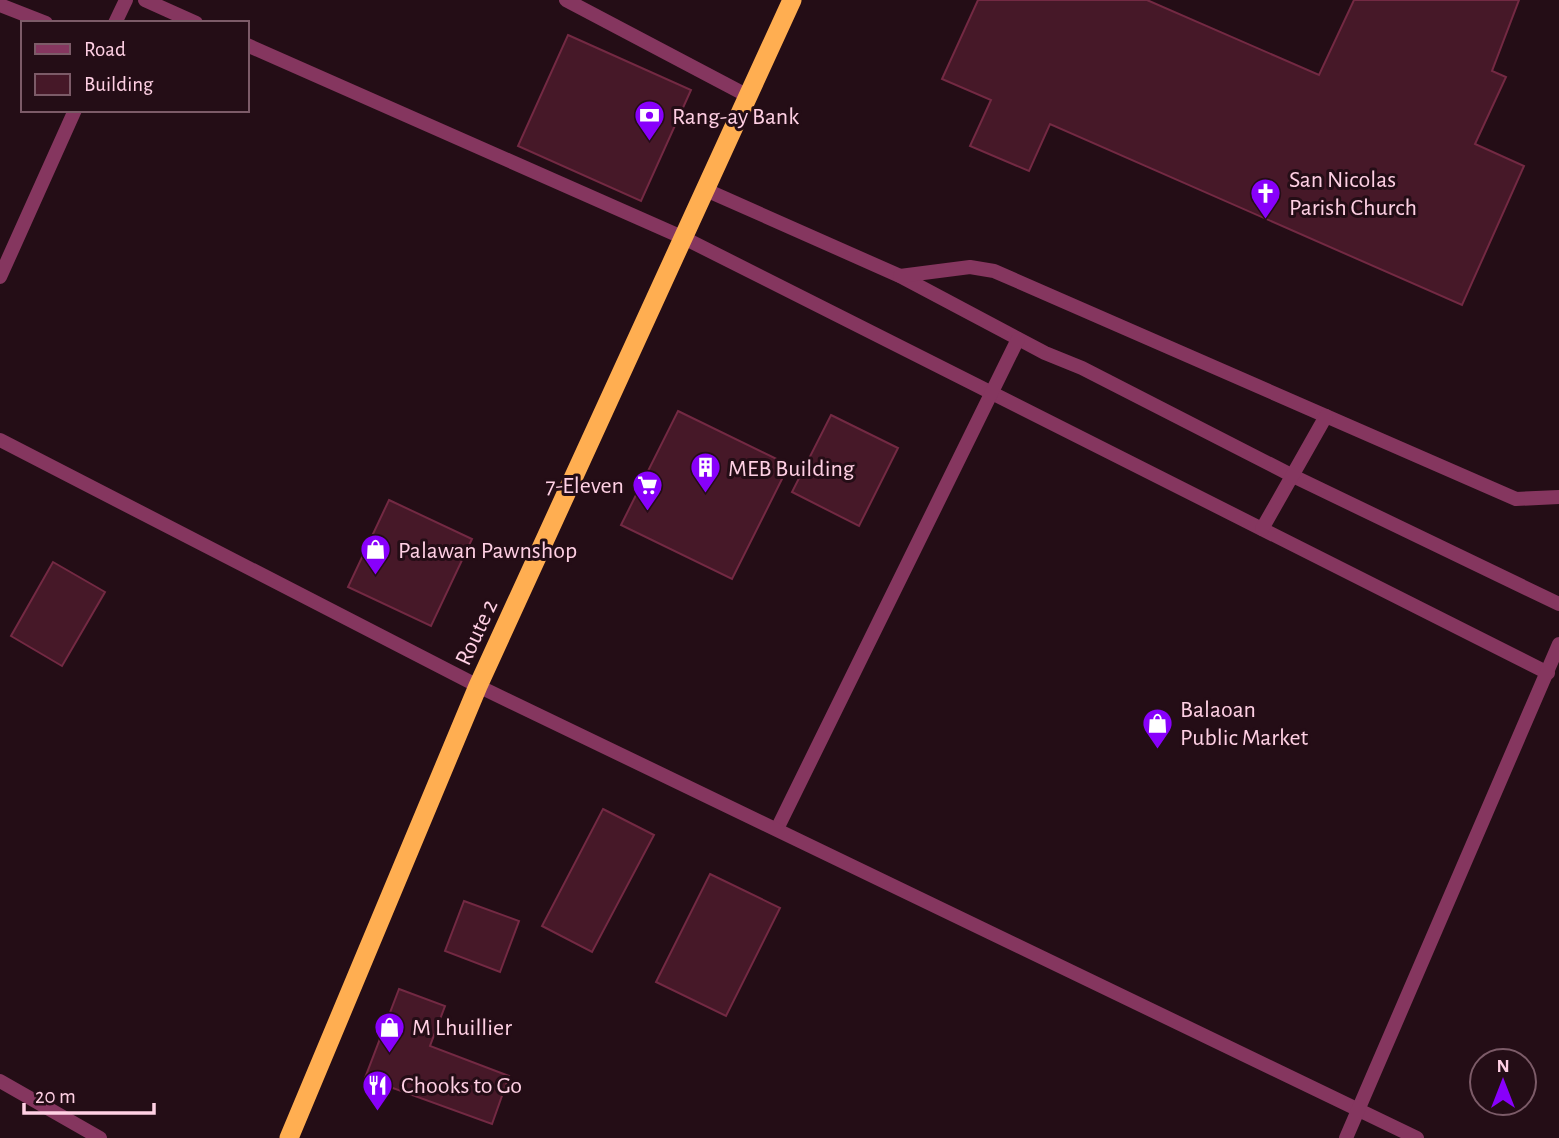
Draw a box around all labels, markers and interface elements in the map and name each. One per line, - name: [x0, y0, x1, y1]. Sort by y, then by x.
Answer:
- legend: [21, 21, 248, 112]
- text: Road: [84, 39, 126, 60]
- text: Building: [84, 74, 154, 95]
- bank icon: Rang-ay Bank: [632, 99, 666, 143]
- place label: Rang-ay Bank: [672, 105, 799, 129]
- place label: San Nicolas Parish Church: [1289, 168, 1417, 220]
- church icon: San Nicolas Parish Church: [1249, 176, 1283, 220]
- building icon: MEB Building: [688, 451, 722, 495]
- place label: MEB Building: [728, 457, 855, 481]
- supermarket icon: 7-Eleven: [630, 468, 664, 512]
- place label: 7-Eleven: [546, 474, 624, 498]
- shop icon: Palawan Pawnshop: [358, 533, 392, 577]
- place label: Palawan Pawnshop: [398, 539, 577, 563]
- street label: Route 2: [451, 596, 503, 669]
- place label: Balaoan Public Market: [1180, 698, 1309, 750]
- shop icon: Balaoan Public Market: [1140, 706, 1174, 750]
- shop icon: M Lhuillier: [372, 1010, 406, 1054]
- place label: M Lhuillier: [412, 1016, 512, 1040]
- north arrow: [1468, 1047, 1538, 1117]
- text: N: [1496, 1057, 1510, 1076]
- restaurant icon: Chooks to Go: [361, 1068, 395, 1112]
- scale bar: [24, 1072, 154, 1116]
- place label: Chooks to Go: [401, 1074, 522, 1098]
- text: 20 m: [35, 1086, 76, 1107]

